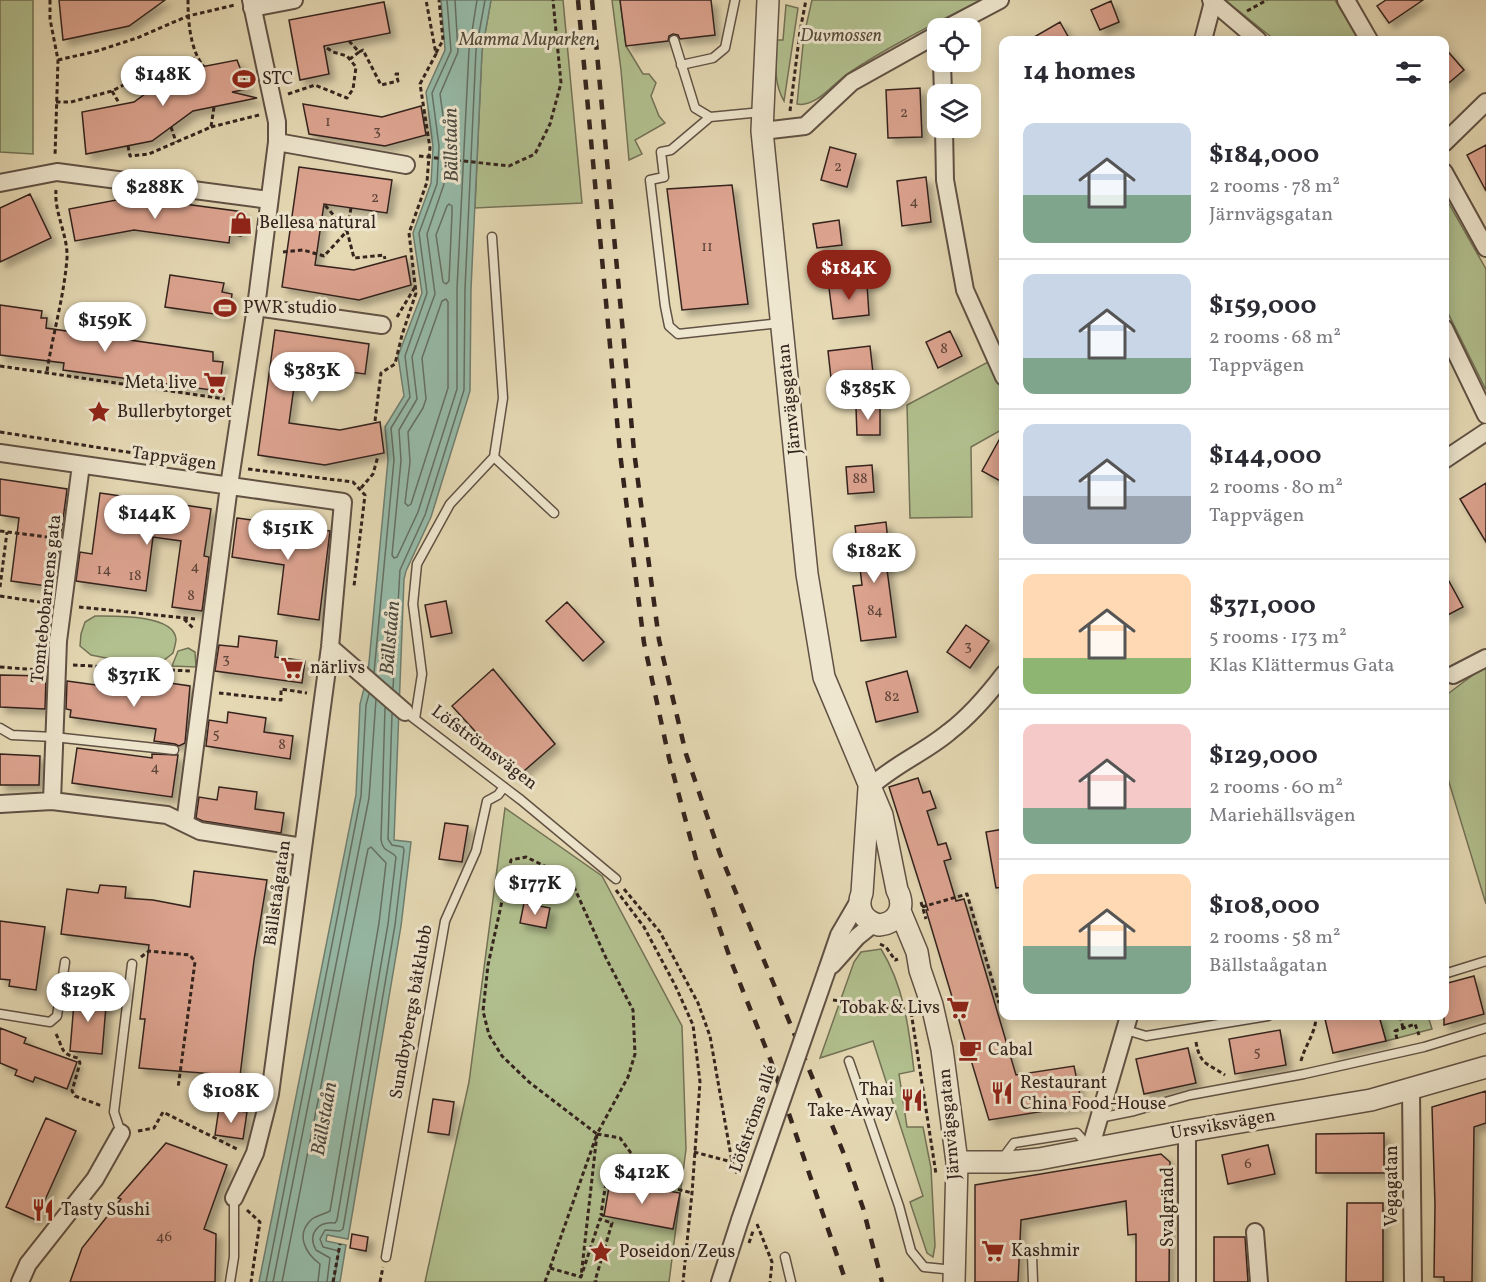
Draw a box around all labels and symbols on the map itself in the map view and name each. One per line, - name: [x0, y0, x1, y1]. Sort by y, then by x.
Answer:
- park label: Duvmossen: [800, 24, 882, 49]
- park label: Mamma Muparken: [458, 28, 595, 53]
- pin: $148K: [121, 56, 205, 107]
- sports icon: STC: [231, 66, 257, 92]
- place label: STC: [262, 67, 293, 92]
- house number: 2: [900, 103, 908, 124]
- water label: Bällstaån: [437, 107, 467, 183]
- house number: 1: [325, 112, 331, 133]
- house number: 3: [373, 121, 381, 142]
- house number: 2: [834, 157, 842, 178]
- pin: $288K: [113, 169, 197, 220]
- house number: 2: [371, 188, 379, 209]
- house number: 4: [910, 192, 919, 213]
- shop icon: Bellesa natural: [228, 210, 254, 236]
- place label: Bellesa natural: [259, 211, 376, 236]
- house number: 11: [701, 237, 713, 258]
- pin: $184K: [807, 250, 891, 301]
- sports icon: PWR studio: [212, 295, 238, 321]
- place label: PWR studio: [243, 296, 337, 321]
- pin: $159K: [63, 302, 147, 353]
- house number: 8: [940, 339, 948, 360]
- street label: Järnvägsgatan: [772, 342, 808, 456]
- pin: $383K: [270, 352, 354, 403]
- supermarket icon: Meta live: [202, 370, 228, 396]
- pin: $385K: [826, 370, 910, 421]
- place label: Meta live: [125, 371, 197, 396]
- place icon: Bullerbytorget: [86, 399, 112, 425]
- place label: Bullerbytorget: [117, 400, 232, 425]
- street label: Tappvägen: [130, 441, 218, 477]
- house number: 88: [852, 469, 868, 490]
- pin: $144K: [105, 495, 189, 546]
- pin: $151K: [246, 510, 330, 561]
- street label: Tomtebobarnens gata: [26, 513, 68, 685]
- pin: $182K: [832, 533, 916, 584]
- house number: 4: [191, 557, 200, 578]
- house number: 14: [97, 560, 111, 581]
- house number: 18: [128, 566, 142, 587]
- house number: 8: [187, 586, 195, 607]
- water label: Bällstaån: [374, 600, 408, 676]
- house number: 84: [867, 601, 883, 622]
- house number: 3: [964, 636, 972, 657]
- house number: 3: [222, 649, 230, 670]
- supermarket icon: närlivs: [279, 655, 305, 681]
- place label: närlivs: [310, 656, 365, 681]
- pin: $371K: [92, 657, 176, 708]
- house number: 82: [884, 687, 900, 708]
- street label: Löfströmsvägen: [426, 700, 543, 796]
- house number: 5: [212, 724, 220, 745]
- house number: 8: [278, 735, 286, 756]
- house number: 4: [151, 758, 160, 779]
- street label: Bällstaågatan: [258, 838, 298, 948]
- pin: $177K: [493, 865, 577, 916]
- street label: Sundbybergs båtklubb: [384, 923, 440, 1101]
- pin: $129K: [46, 972, 130, 1023]
- supermarket icon: Tobak & Livs: [945, 995, 971, 1021]
- place label: Tobak & Livs: [839, 996, 940, 1021]
- cafe icon: Cabal: [957, 1037, 983, 1063]
- place label: Cabal: [988, 1038, 1033, 1063]
- house number: 5: [1253, 1042, 1261, 1063]
- street label: Löfströms allé: [724, 1062, 784, 1176]
- street label: Järnvägsgatan: [933, 1067, 967, 1181]
- place label: Restaurant China Food-House: [1020, 1071, 1166, 1117]
- pin: $108K: [189, 1073, 273, 1124]
- place label: Thai Take-Away: [807, 1078, 894, 1124]
- water label: Bällstaån: [305, 1080, 345, 1158]
- restaurant icon: Restaurant China Food-House: [989, 1080, 1015, 1106]
- restaurant icon: Thai Take-Away: [899, 1087, 925, 1113]
- street label: Ursviksvägen: [1169, 1103, 1278, 1147]
- street label: Vegagatan: [1380, 1145, 1405, 1227]
- pin: $412K: [600, 1154, 684, 1205]
- house number: 6: [1244, 1154, 1252, 1175]
- street label: Svalgränd: [1156, 1167, 1181, 1247]
- restaurant icon: Tasty Sushi: [30, 1197, 56, 1223]
- place label: Tasty Sushi: [61, 1198, 150, 1223]
- house number: 46: [156, 1227, 172, 1248]
- supermarket icon: Kashmir: [980, 1238, 1006, 1264]
- place icon: Poseidon/Zeus: [588, 1239, 614, 1265]
- place label: Kashmir: [1011, 1239, 1080, 1264]
- place label: Poseidon/Zeus: [619, 1240, 735, 1265]

